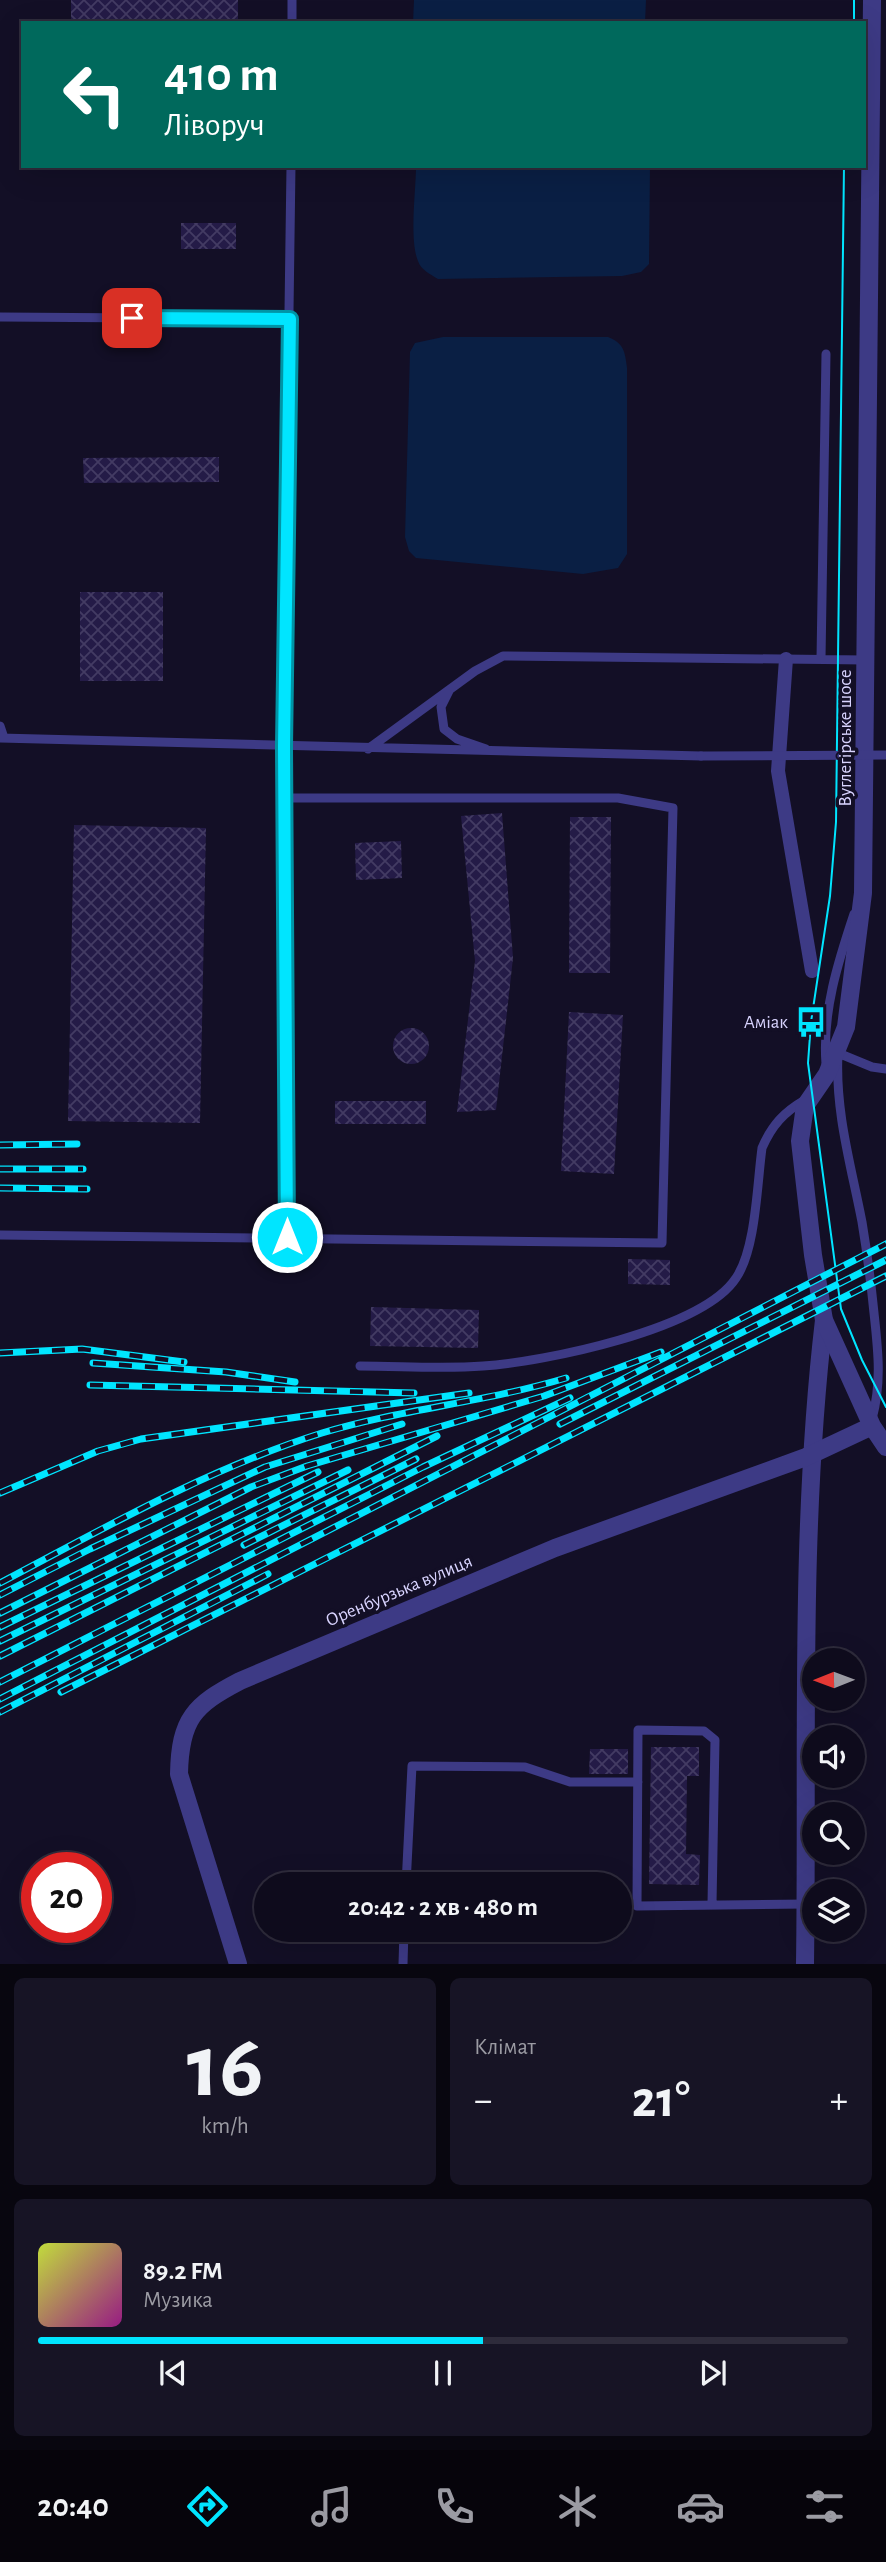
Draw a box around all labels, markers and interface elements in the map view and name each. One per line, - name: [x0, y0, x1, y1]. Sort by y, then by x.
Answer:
- icon: left: [49, 49, 140, 140]
- text: 410 m: [164, 51, 279, 100]
- text: Ліворуч: [164, 109, 265, 141]
- pin: [102, 288, 162, 348]
- icon: arrive: [113, 299, 151, 337]
- street label: Вуглегірське шосе: [836, 669, 855, 807]
- bus stop icon: Аміак: [794, 1005, 828, 1039]
- place label: Аміак: [744, 1013, 788, 1032]
- position arrow: [250, 1200, 324, 1274]
- street label: Оренбурзька вулиця: [323, 1551, 475, 1631]
- north arrow: [802, 1648, 864, 1712]
- map controls: [802, 1648, 865, 1942]
- button: sound: [802, 1725, 865, 1788]
- button: search: [802, 1802, 865, 1865]
- speed limit sign: 20: [21, 1852, 112, 1943]
- button: layers: [802, 1879, 865, 1942]
- text: 20:42 · 2 хв · 480 m: [348, 1894, 538, 1920]
- text: 16: [187, 2022, 263, 2113]
- text: Клімат: [474, 2036, 536, 2059]
- text: 21°: [632, 2074, 690, 2126]
- text: −: [474, 2082, 492, 2120]
- text: +: [830, 2082, 848, 2120]
- text: km/h: [201, 2115, 249, 2138]
- text: 89.2 FM: [143, 2258, 223, 2284]
- text: Музика: [143, 2289, 213, 2312]
- icon: previous: [154, 2354, 192, 2392]
- icon: pause: [424, 2354, 462, 2392]
- icon: next: [694, 2354, 732, 2392]
- icon: directions: [183, 2482, 232, 2531]
- icon: music: [307, 2482, 356, 2531]
- icon: phone: [430, 2482, 479, 2531]
- icon: climate: [553, 2482, 602, 2531]
- icon: car: [676, 2482, 725, 2531]
- icon: filters: [800, 2482, 849, 2531]
- text: 20:40: [37, 2490, 109, 2522]

